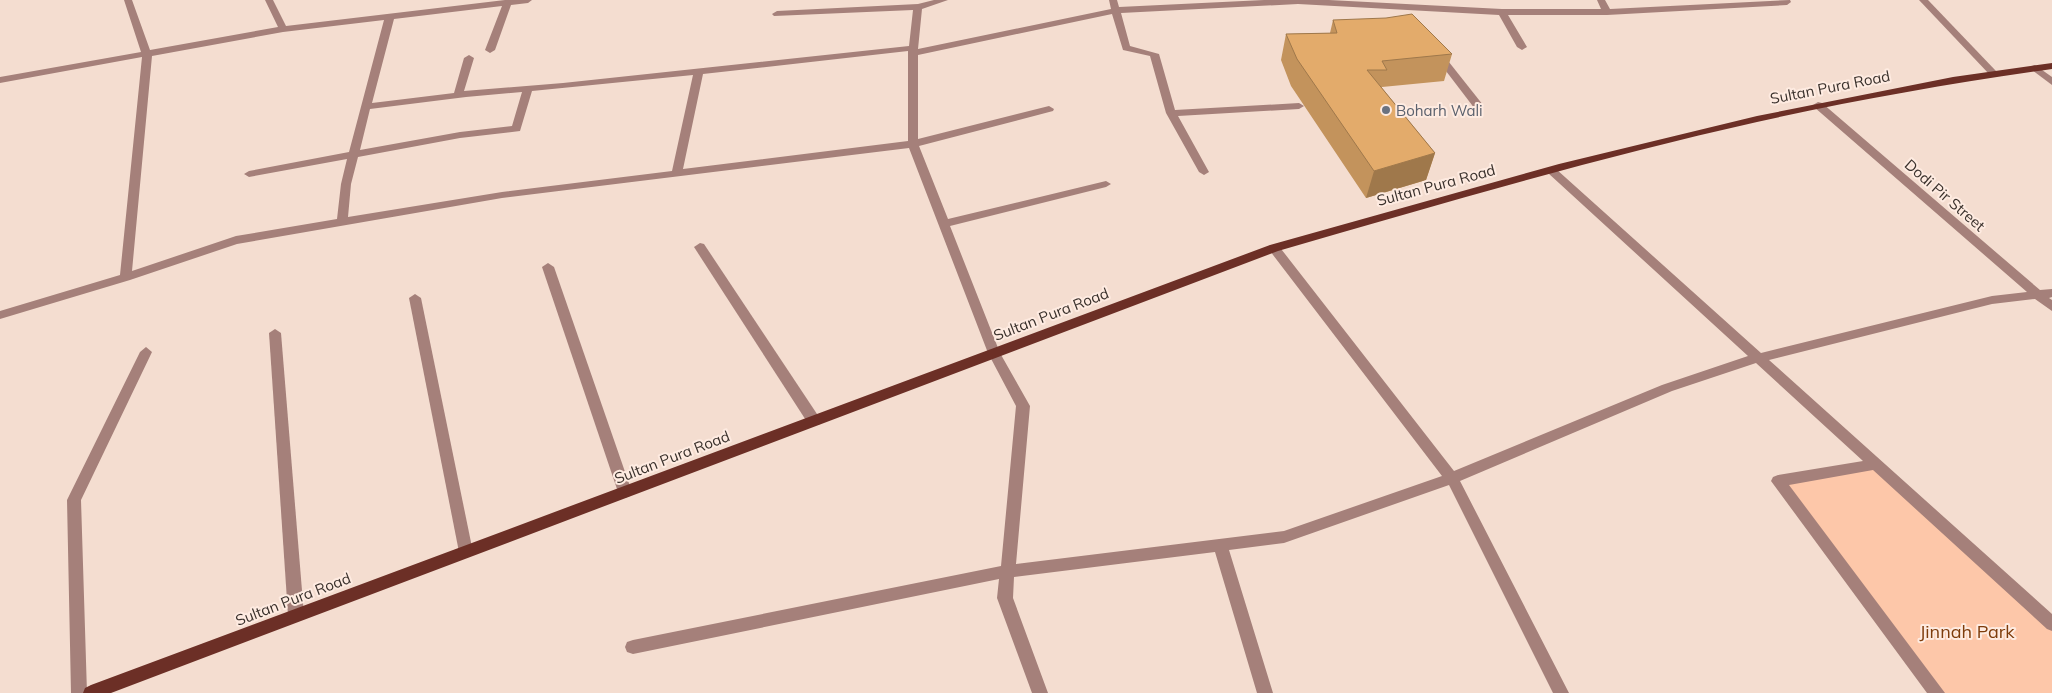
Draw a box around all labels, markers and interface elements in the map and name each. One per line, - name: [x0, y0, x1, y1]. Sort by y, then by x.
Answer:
- street label: Sultan Pura Road: [1768, 66, 1892, 108]
- place label: Boharh Wali: [1396, 101, 1483, 120]
- marker: Boharh Wali: [1380, 104, 1392, 116]
- street label: Dodi Pir Street: [1901, 155, 1989, 235]
- street label: Sultan Pura Road: [1375, 160, 1497, 210]
- street label: Sultan Pura Road: [991, 283, 1111, 345]
- street label: Sultan Pura Road: [612, 426, 732, 488]
- street label: Sultan Pura Road: [233, 568, 353, 630]
- park label: Jinnah Park: [1919, 620, 2015, 643]

